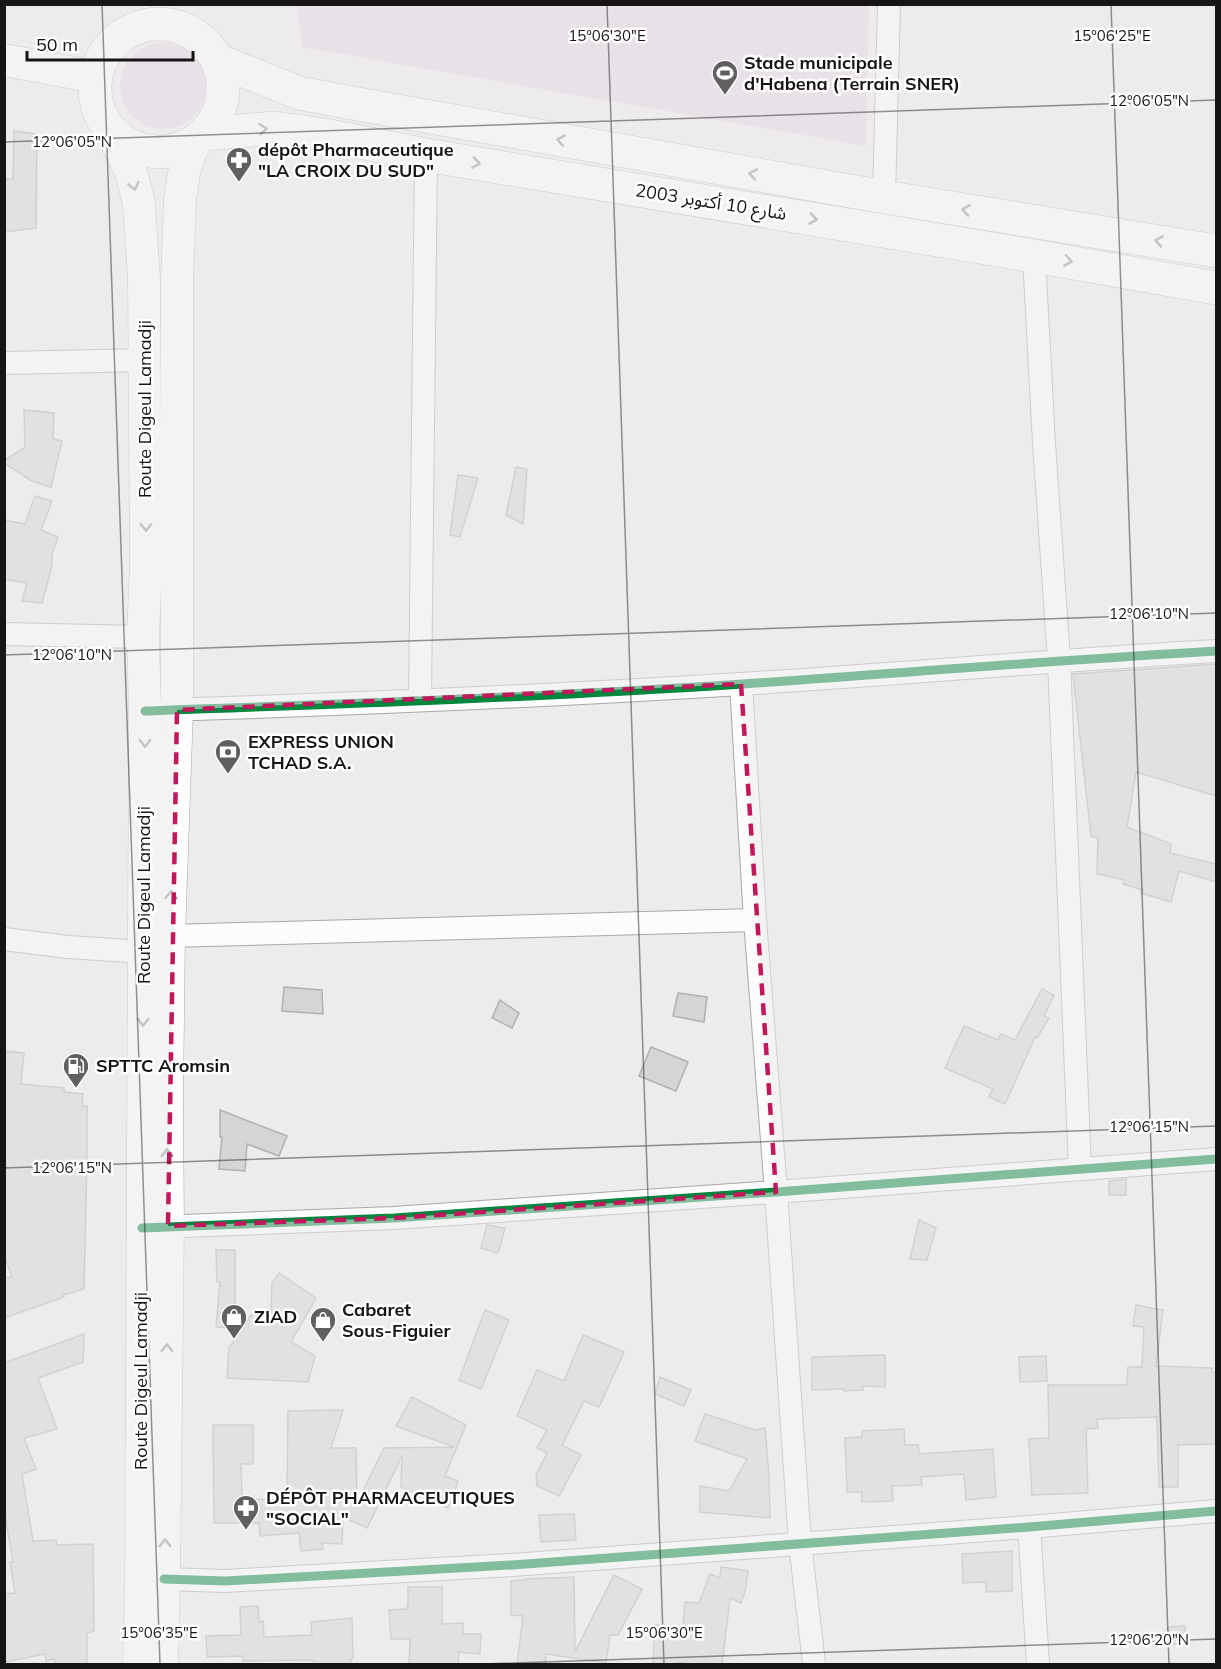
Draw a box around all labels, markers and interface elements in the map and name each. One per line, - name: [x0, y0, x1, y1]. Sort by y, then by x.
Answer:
- scale bar: [27, 24, 194, 62]
- text: 15°06'30"E: [568, 26, 646, 45]
- text: 15°06'25"E: [1073, 26, 1151, 45]
- text: 50 m: [36, 33, 78, 56]
- place label: Stade municipale d'Habena (Terrain SNER): [744, 51, 960, 95]
- sports icon: Stade municipale d'Habena (Terrain SNER): [710, 58, 740, 96]
- text: 12°06'05"N: [1109, 91, 1189, 110]
- one-way arrow: [258, 123, 267, 136]
- text: 12°06'05"N: [32, 132, 112, 151]
- one-way arrow: [557, 134, 567, 147]
- place label: dépôt Pharmaceutique "LA CROIX DU SUD": [258, 138, 454, 182]
- pharmacy icon: dépôt Pharmaceutique "LA CROIX DU SUD": [224, 145, 254, 183]
- one-way arrow: [471, 156, 480, 168]
- one-way arrow: [749, 168, 759, 181]
- street label: شارع 10 أكتوبر 2003: [633, 178, 788, 228]
- one-way arrow: [127, 180, 140, 190]
- one-way arrow: [962, 204, 972, 217]
- one-way arrow: [808, 212, 818, 225]
- one-way arrow: [1154, 235, 1164, 248]
- one-way arrow: [1063, 255, 1072, 267]
- street label: Route Digeul Lamadji: [133, 320, 156, 498]
- one-way arrow: [140, 522, 152, 531]
- text: 12°06'10"N: [1109, 604, 1189, 623]
- text: 12°06'10"N: [32, 645, 112, 664]
- place label: EXPRESS UNION TCHAD S.A.: [248, 730, 394, 774]
- bank icon: EXPRESS UNION TCHAD S.A.: [213, 737, 243, 775]
- one-way arrow: [139, 738, 151, 747]
- street label: Route Digeul Lamadji: [132, 806, 155, 984]
- one-way arrow: [164, 891, 177, 900]
- one-way arrow: [137, 1017, 149, 1026]
- fuel station icon: SPTTC Aromsin: [61, 1051, 91, 1089]
- place label: SPTTC Aromsin: [96, 1054, 230, 1077]
- text: 12°06'15"N: [1109, 1117, 1189, 1136]
- one-way arrow: [161, 1149, 173, 1158]
- text: 12°06'15"N: [32, 1158, 112, 1177]
- street label: Route Digeul Lamadji: [129, 1292, 152, 1470]
- place label: Cabaret Sous-Figuier: [342, 1298, 451, 1342]
- shop icon: ZIAD: [219, 1302, 249, 1340]
- place label: ZIAD: [254, 1305, 297, 1328]
- shop icon: Cabaret Sous-Figuier: [308, 1305, 338, 1343]
- one-way arrow: [161, 1344, 173, 1353]
- place label: DÉPÔT PHARMACEUTIQUES "SOCIAL": [266, 1486, 515, 1530]
- pharmacy icon: DÉPÔT PHARMACEUTIQUES "SOCIAL": [231, 1493, 261, 1531]
- one-way arrow: [159, 1539, 171, 1548]
- text: 15°06'35"E: [120, 1623, 198, 1642]
- text: 15°06'30"E: [625, 1623, 703, 1642]
- text: 12°06'20"N: [1109, 1630, 1189, 1649]

